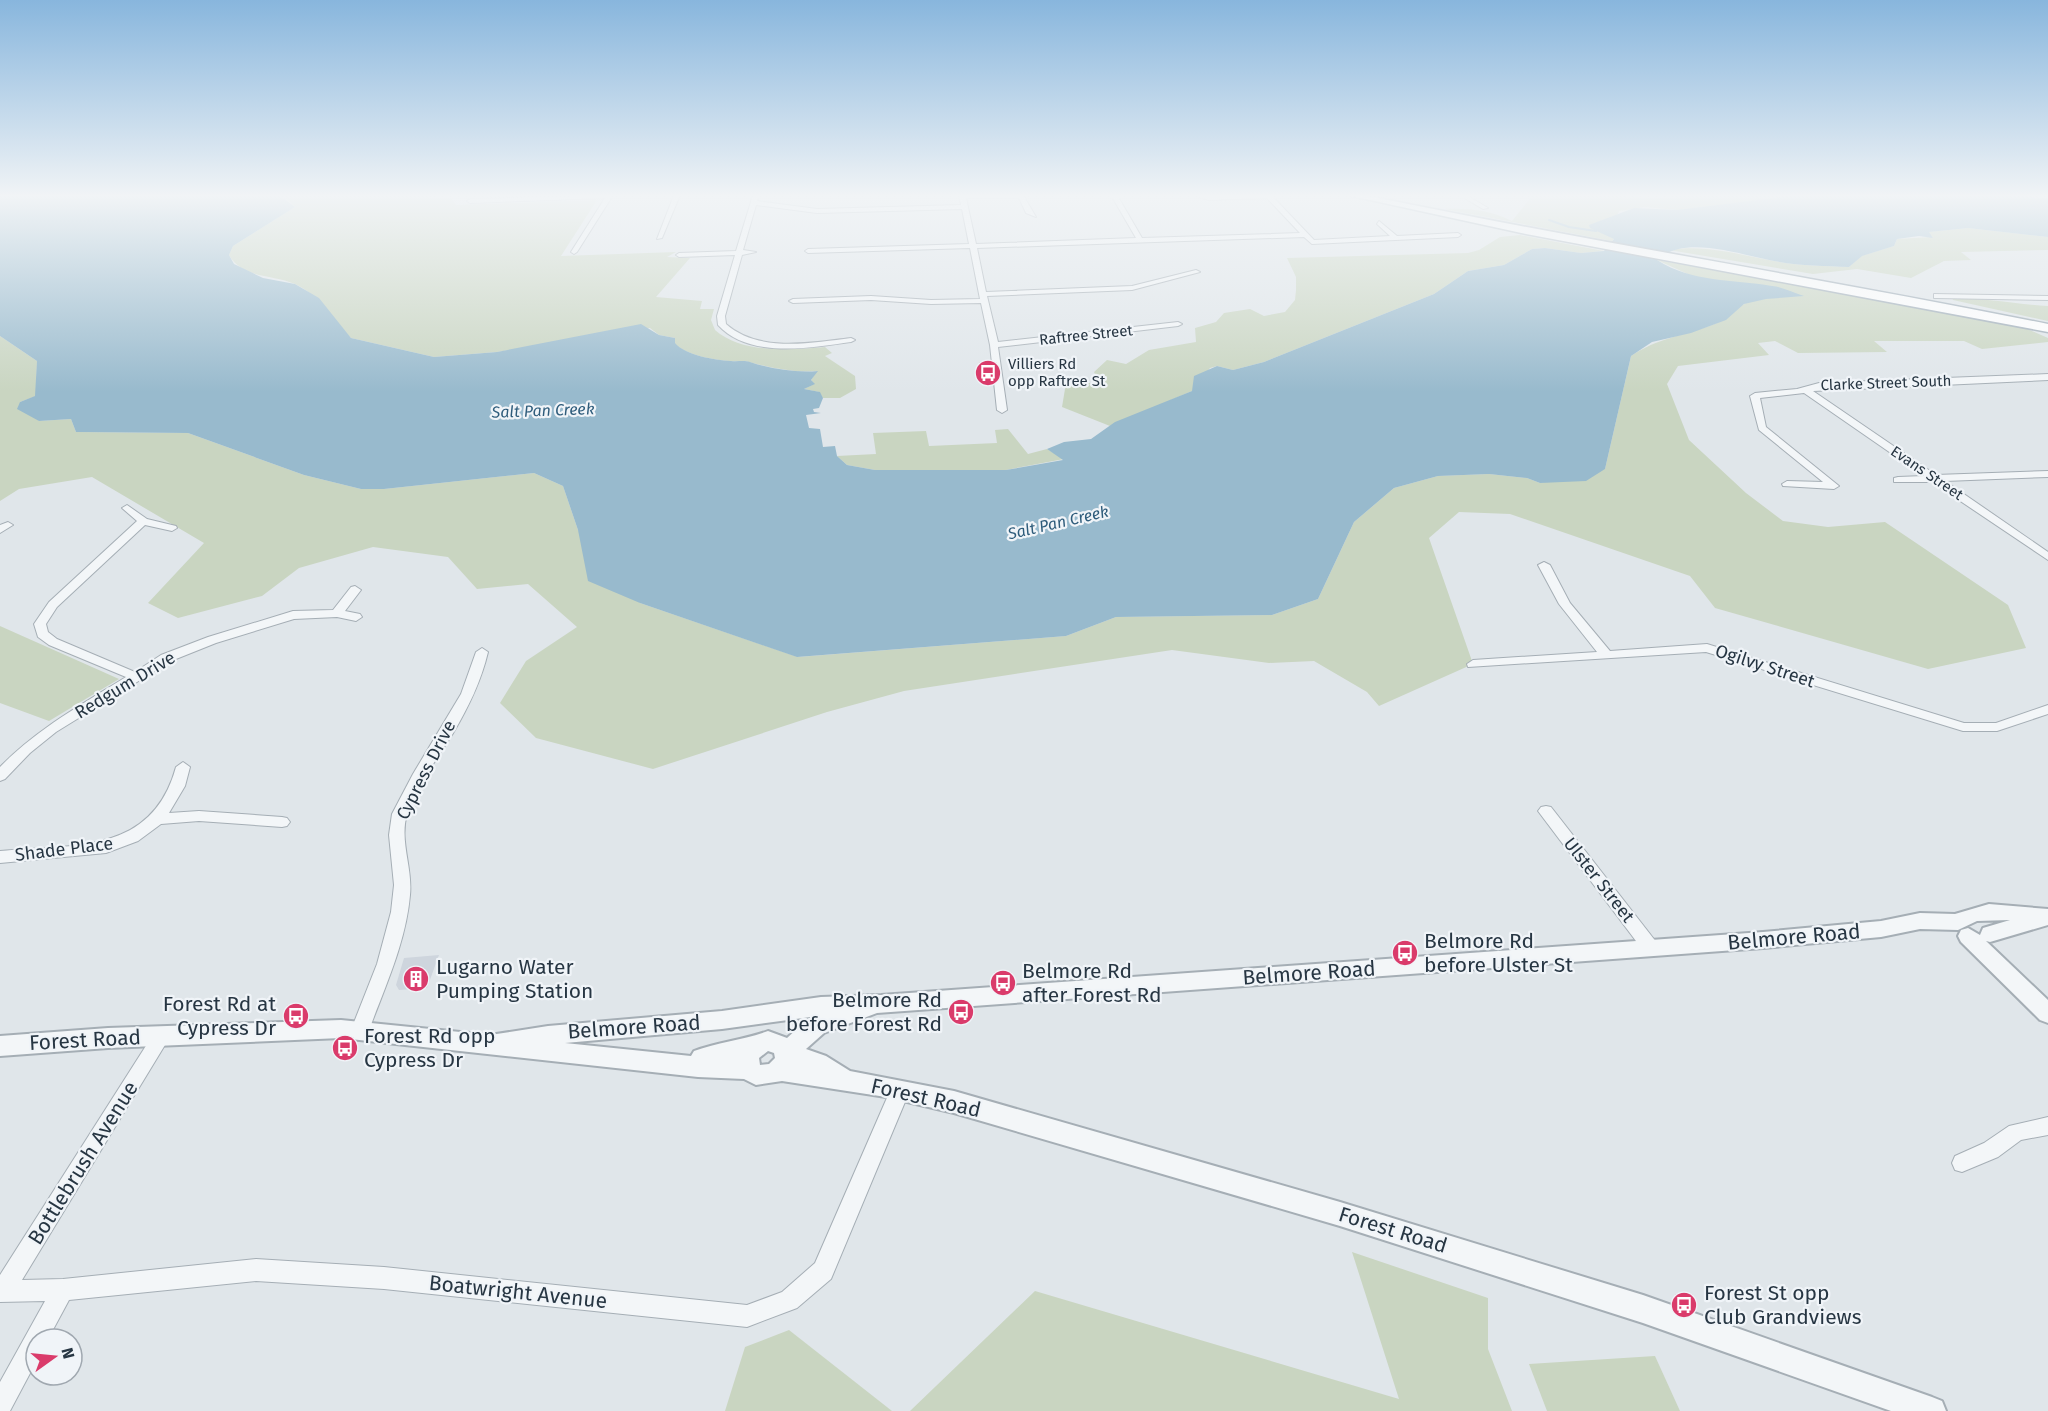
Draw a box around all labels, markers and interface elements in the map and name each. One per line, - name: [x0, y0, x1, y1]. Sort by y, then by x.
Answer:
- street label: Raftree Street: [1038, 321, 1134, 349]
- place label: Villiers Rd opp Raftree St: [1008, 355, 1106, 390]
- bus stop icon: Villiers Rd opp Raftree St: [973, 358, 1003, 388]
- street label: Clarke Street South: [1820, 372, 1952, 394]
- water label: Salt Pan Creek: [490, 399, 595, 422]
- street label: Evans Street: [1887, 442, 1967, 504]
- water label: Salt Pan Creek: [1005, 502, 1111, 544]
- street label: Ogilvy Street: [1712, 640, 1818, 693]
- street label: Redgum Drive: [71, 646, 179, 724]
- street label: Cypress Drive: [392, 717, 460, 823]
- street label: Shade Place: [14, 832, 114, 866]
- street label: Ulster Street: [1559, 833, 1639, 927]
- street label: Belmore Road: [1726, 918, 1862, 956]
- place label: Belmore Rd before Ulster St: [1424, 928, 1573, 978]
- bus stop icon: Belmore Rd before Ulster St: [1390, 938, 1420, 968]
- place label: Lugarno Water Pumping Station: [436, 954, 593, 1004]
- street label: Belmore Road: [1241, 955, 1377, 991]
- place label: Belmore Rd after Forest Rd: [1022, 958, 1162, 1008]
- building icon: Lugarno Water Pumping Station: [401, 964, 431, 994]
- bus stop icon: Belmore Rd after Forest Rd: [988, 968, 1018, 998]
- place label: Belmore Rd before Forest Rd: [786, 987, 942, 1037]
- place label: Forest Rd at Cypress Dr: [163, 991, 276, 1041]
- bus stop icon: Belmore Rd before Forest Rd: [946, 997, 976, 1027]
- bus stop icon: Forest Rd at Cypress Dr: [281, 1001, 311, 1031]
- street label: Belmore Road: [566, 1009, 702, 1045]
- place label: Forest Rd opp Cypress Dr: [364, 1023, 495, 1073]
- street label: Forest Road: [28, 1024, 142, 1056]
- bus stop icon: Forest Rd opp Cypress Dr: [330, 1033, 360, 1063]
- street label: Forest Road: [868, 1073, 984, 1123]
- street label: Bottlebrush Avenue: [22, 1077, 144, 1249]
- street label: Forest Road: [1336, 1201, 1450, 1259]
- street label: Boatwright Avenue: [428, 1270, 608, 1314]
- place label: Forest St opp Club Grandviews: [1704, 1280, 1862, 1330]
- bus stop icon: Forest St opp Club Grandviews: [1669, 1290, 1699, 1320]
- north arrow: [24, 1327, 84, 1387]
- text: N: [57, 1346, 79, 1361]

